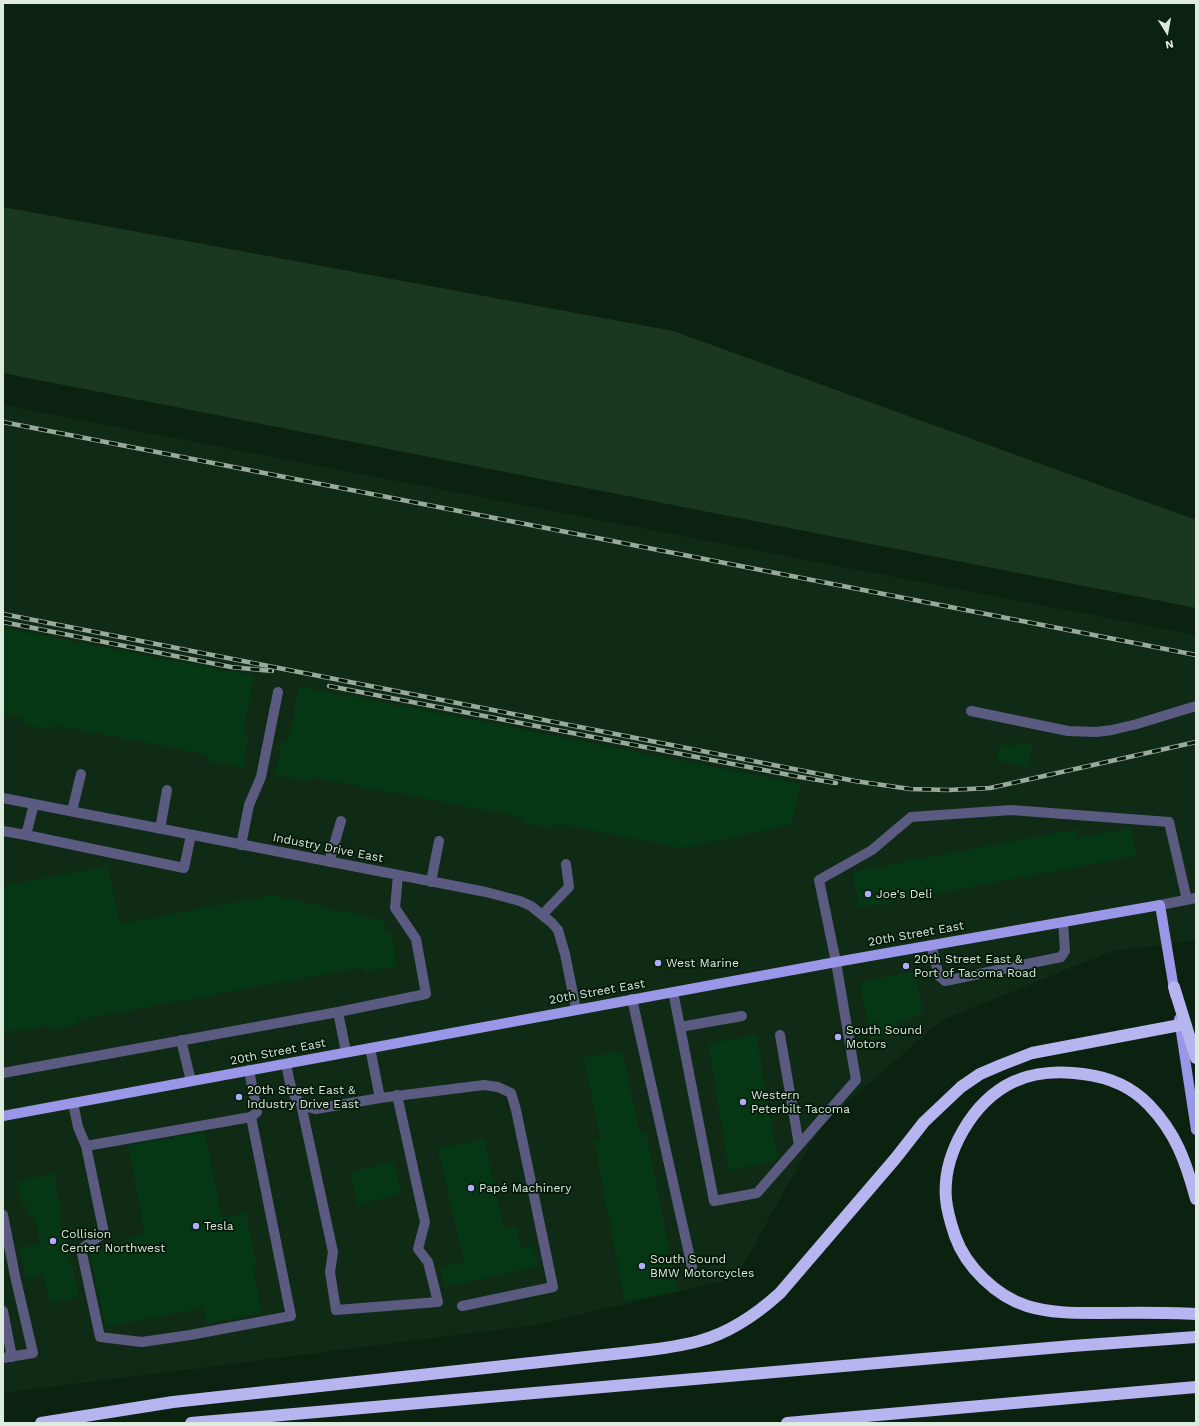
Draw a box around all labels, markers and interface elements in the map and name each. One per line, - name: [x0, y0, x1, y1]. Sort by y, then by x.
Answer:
- north arrow: [1147, 12, 1187, 52]
- text: N: [1164, 37, 1175, 51]
- street label: Industry Drive East: [272, 830, 384, 866]
- place label: Joe's Deli: [876, 887, 932, 901]
- marker: Joe's Deli: [863, 889, 873, 899]
- street label: 20th Street East: [867, 918, 965, 950]
- place label: 20th Street East & Port of Tacoma Road: [914, 952, 1036, 980]
- place label: West Marine: [666, 956, 739, 970]
- marker: West Marine: [653, 958, 663, 968]
- marker: 20th Street East & Port of Tacoma Road: [901, 961, 911, 971]
- street label: 20th Street East: [548, 976, 646, 1008]
- place label: South Sound Motors: [846, 1023, 922, 1051]
- marker: South Sound Motors: [833, 1032, 843, 1042]
- street label: 20th Street East: [229, 1036, 327, 1068]
- place label: 20th Street East & Industry Drive East: [247, 1083, 359, 1111]
- place label: Western Peterbilt Tacoma: [751, 1088, 850, 1116]
- marker: 20th Street East & Industry Drive East: [234, 1092, 244, 1102]
- marker: Western Peterbilt Tacoma: [738, 1097, 748, 1107]
- place label: Papé Machinery: [479, 1181, 571, 1195]
- marker: Papé Machinery: [466, 1183, 476, 1193]
- place label: Tesla: [204, 1219, 234, 1233]
- marker: Tesla: [191, 1221, 201, 1231]
- place label: Collision Center Northwest: [61, 1227, 165, 1255]
- marker: Collision Center Northwest: [48, 1236, 58, 1246]
- place label: South Sound BMW Motorcycles: [650, 1252, 754, 1280]
- marker: South Sound BMW Motorcycles: [637, 1261, 647, 1271]

